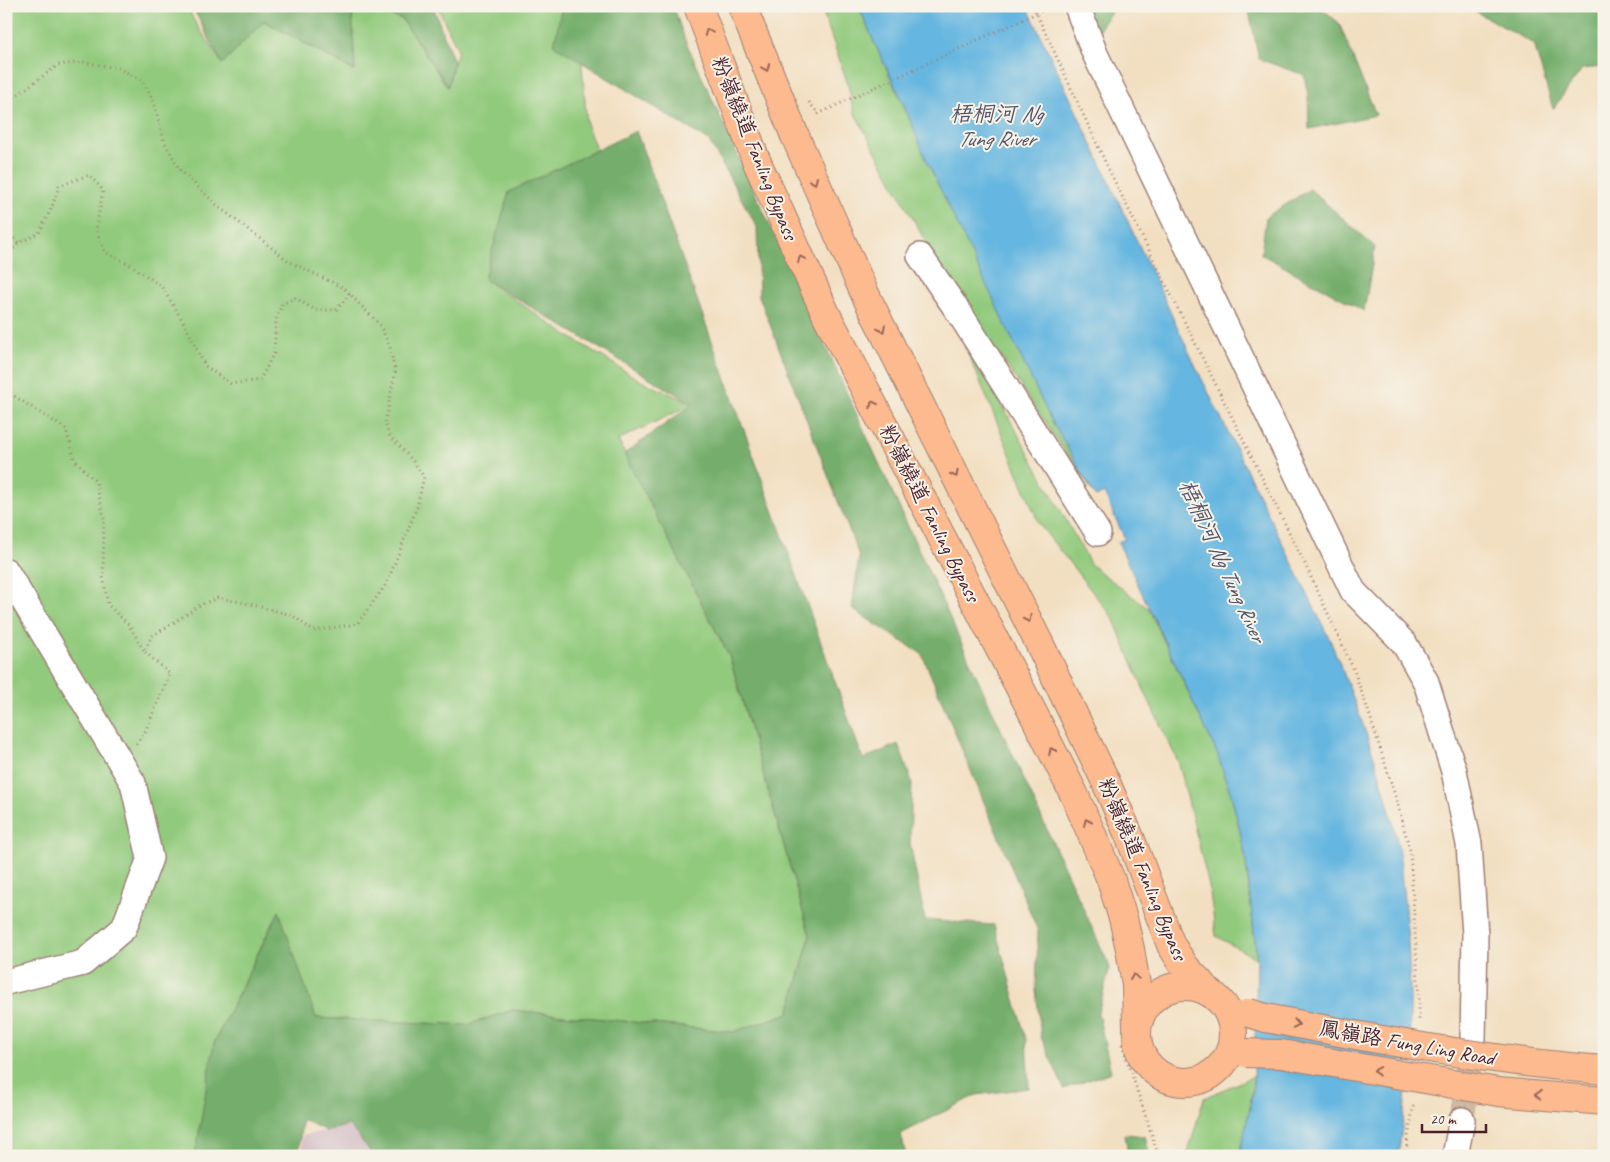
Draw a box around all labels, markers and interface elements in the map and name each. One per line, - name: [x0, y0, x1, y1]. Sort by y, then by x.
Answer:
- one-way arrow: [703, 29, 713, 37]
- street label: 粉嶺繞道 Fanling Bypass: [706, 52, 804, 245]
- one-way arrow: [759, 63, 770, 72]
- water label: 梧桐河 Ng Tung River: [950, 100, 1045, 153]
- one-way arrow: [808, 176, 819, 185]
- one-way arrow: [797, 255, 807, 264]
- one-way arrow: [876, 323, 886, 332]
- one-way arrow: [870, 400, 880, 409]
- street label: 粉嶺繞道 Fanling Bypass: [874, 420, 987, 608]
- one-way arrow: [948, 469, 959, 478]
- water label: 梧桐河 Ng Tung River: [1172, 475, 1273, 649]
- one-way arrow: [1021, 614, 1032, 623]
- one-way arrow: [1048, 747, 1058, 756]
- street label: 粉嶺繞道 Fanling Bypass: [1093, 774, 1194, 966]
- one-way arrow: [1082, 818, 1093, 827]
- one-way arrow: [1130, 973, 1140, 981]
- street label: 鳳嶺路 Fung Ling Road: [1318, 1015, 1500, 1072]
- one-way arrow: [1292, 1018, 1300, 1029]
- one-way arrow: [1373, 1066, 1382, 1076]
- one-way arrow: [1533, 1090, 1541, 1101]
- scale bar: [1422, 1102, 1486, 1134]
- text: 20 m: [1430, 1110, 1457, 1129]

